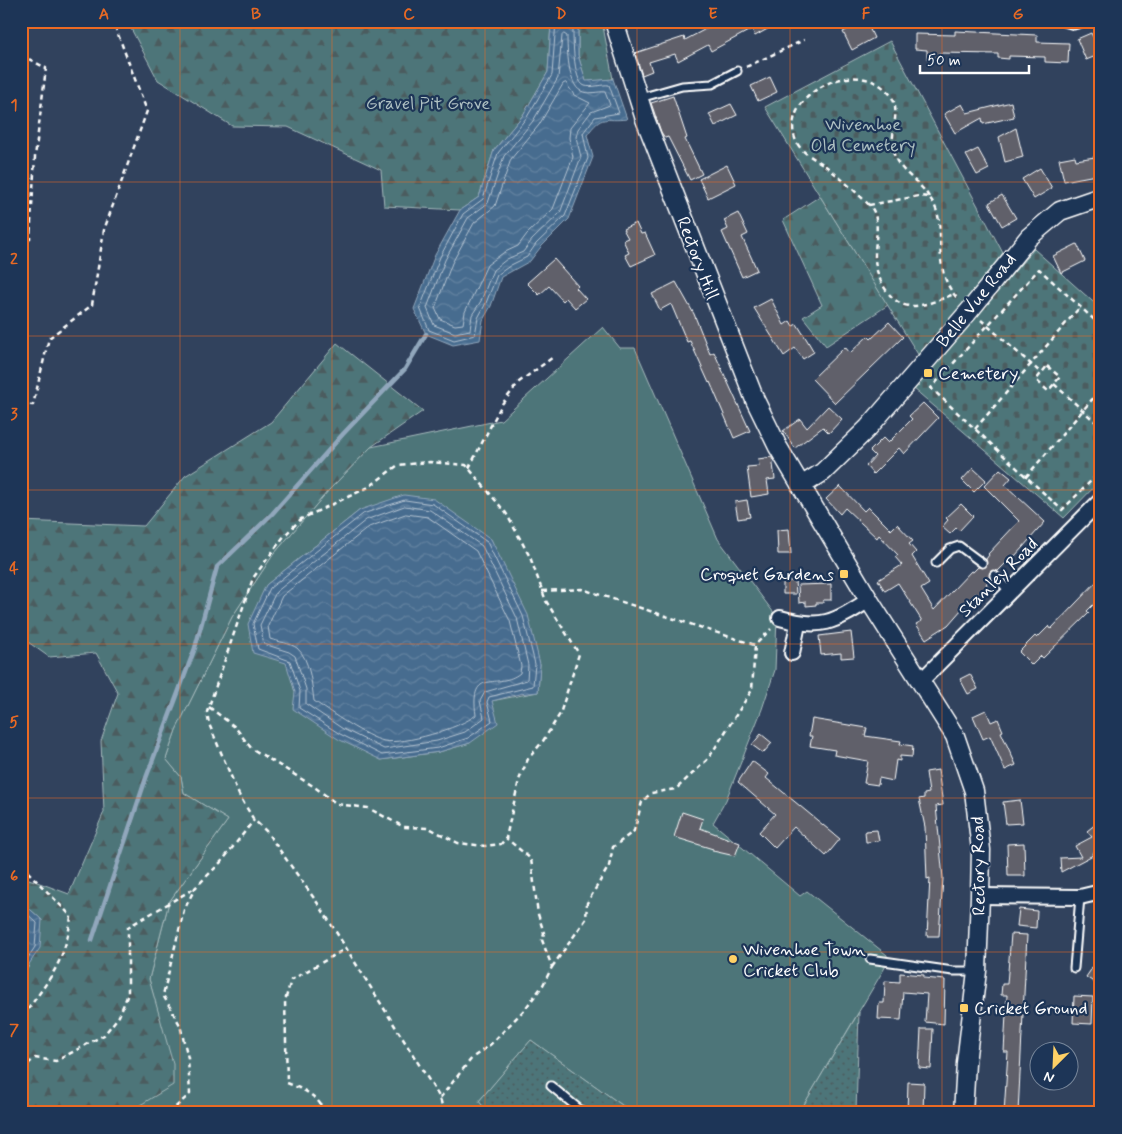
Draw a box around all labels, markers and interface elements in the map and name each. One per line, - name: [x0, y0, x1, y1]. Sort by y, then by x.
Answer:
- text: A: [99, 4, 109, 25]
- text: B: [251, 4, 261, 25]
- text: C: [403, 4, 415, 25]
- text: D: [555, 4, 567, 25]
- text: E: [708, 4, 718, 25]
- text: F: [862, 4, 871, 25]
- text: G: [1013, 4, 1024, 25]
- scale bar: [920, 42, 1028, 74]
- text: 50 m: [927, 51, 961, 71]
- park label: Gravel Pit Grove: [366, 92, 490, 116]
- text: 1: [10, 95, 18, 116]
- park label: Wivenhoe Old Cemetery: [810, 113, 916, 158]
- street label: Rectory Hill: [670, 213, 724, 303]
- text: 2: [10, 249, 18, 270]
- street label: Belle Vue Road: [931, 249, 1022, 353]
- place label: Cemetery: [938, 362, 1018, 386]
- marker: Cemetery: [922, 367, 934, 379]
- text: 3: [10, 404, 18, 425]
- street label: Stanley Road: [954, 533, 1044, 623]
- text: 4: [9, 558, 19, 579]
- place label: Croquet Gardens: [700, 563, 834, 587]
- marker: Croquet Gardens: [838, 568, 850, 580]
- text: 5: [9, 712, 19, 733]
- street label: Rectory Road: [966, 816, 992, 916]
- text: 6: [10, 866, 18, 887]
- place label: Wivenhoe Town Cricket Club: [743, 938, 866, 983]
- marker: Wivenhoe Town Cricket Club: [727, 953, 739, 965]
- place label: Cricket Ground: [974, 997, 1088, 1021]
- marker: Cricket Ground: [958, 1002, 970, 1014]
- text: 7: [9, 1020, 19, 1041]
- north arrow: [1030, 1042, 1080, 1092]
- text: N: [1041, 1067, 1057, 1087]

